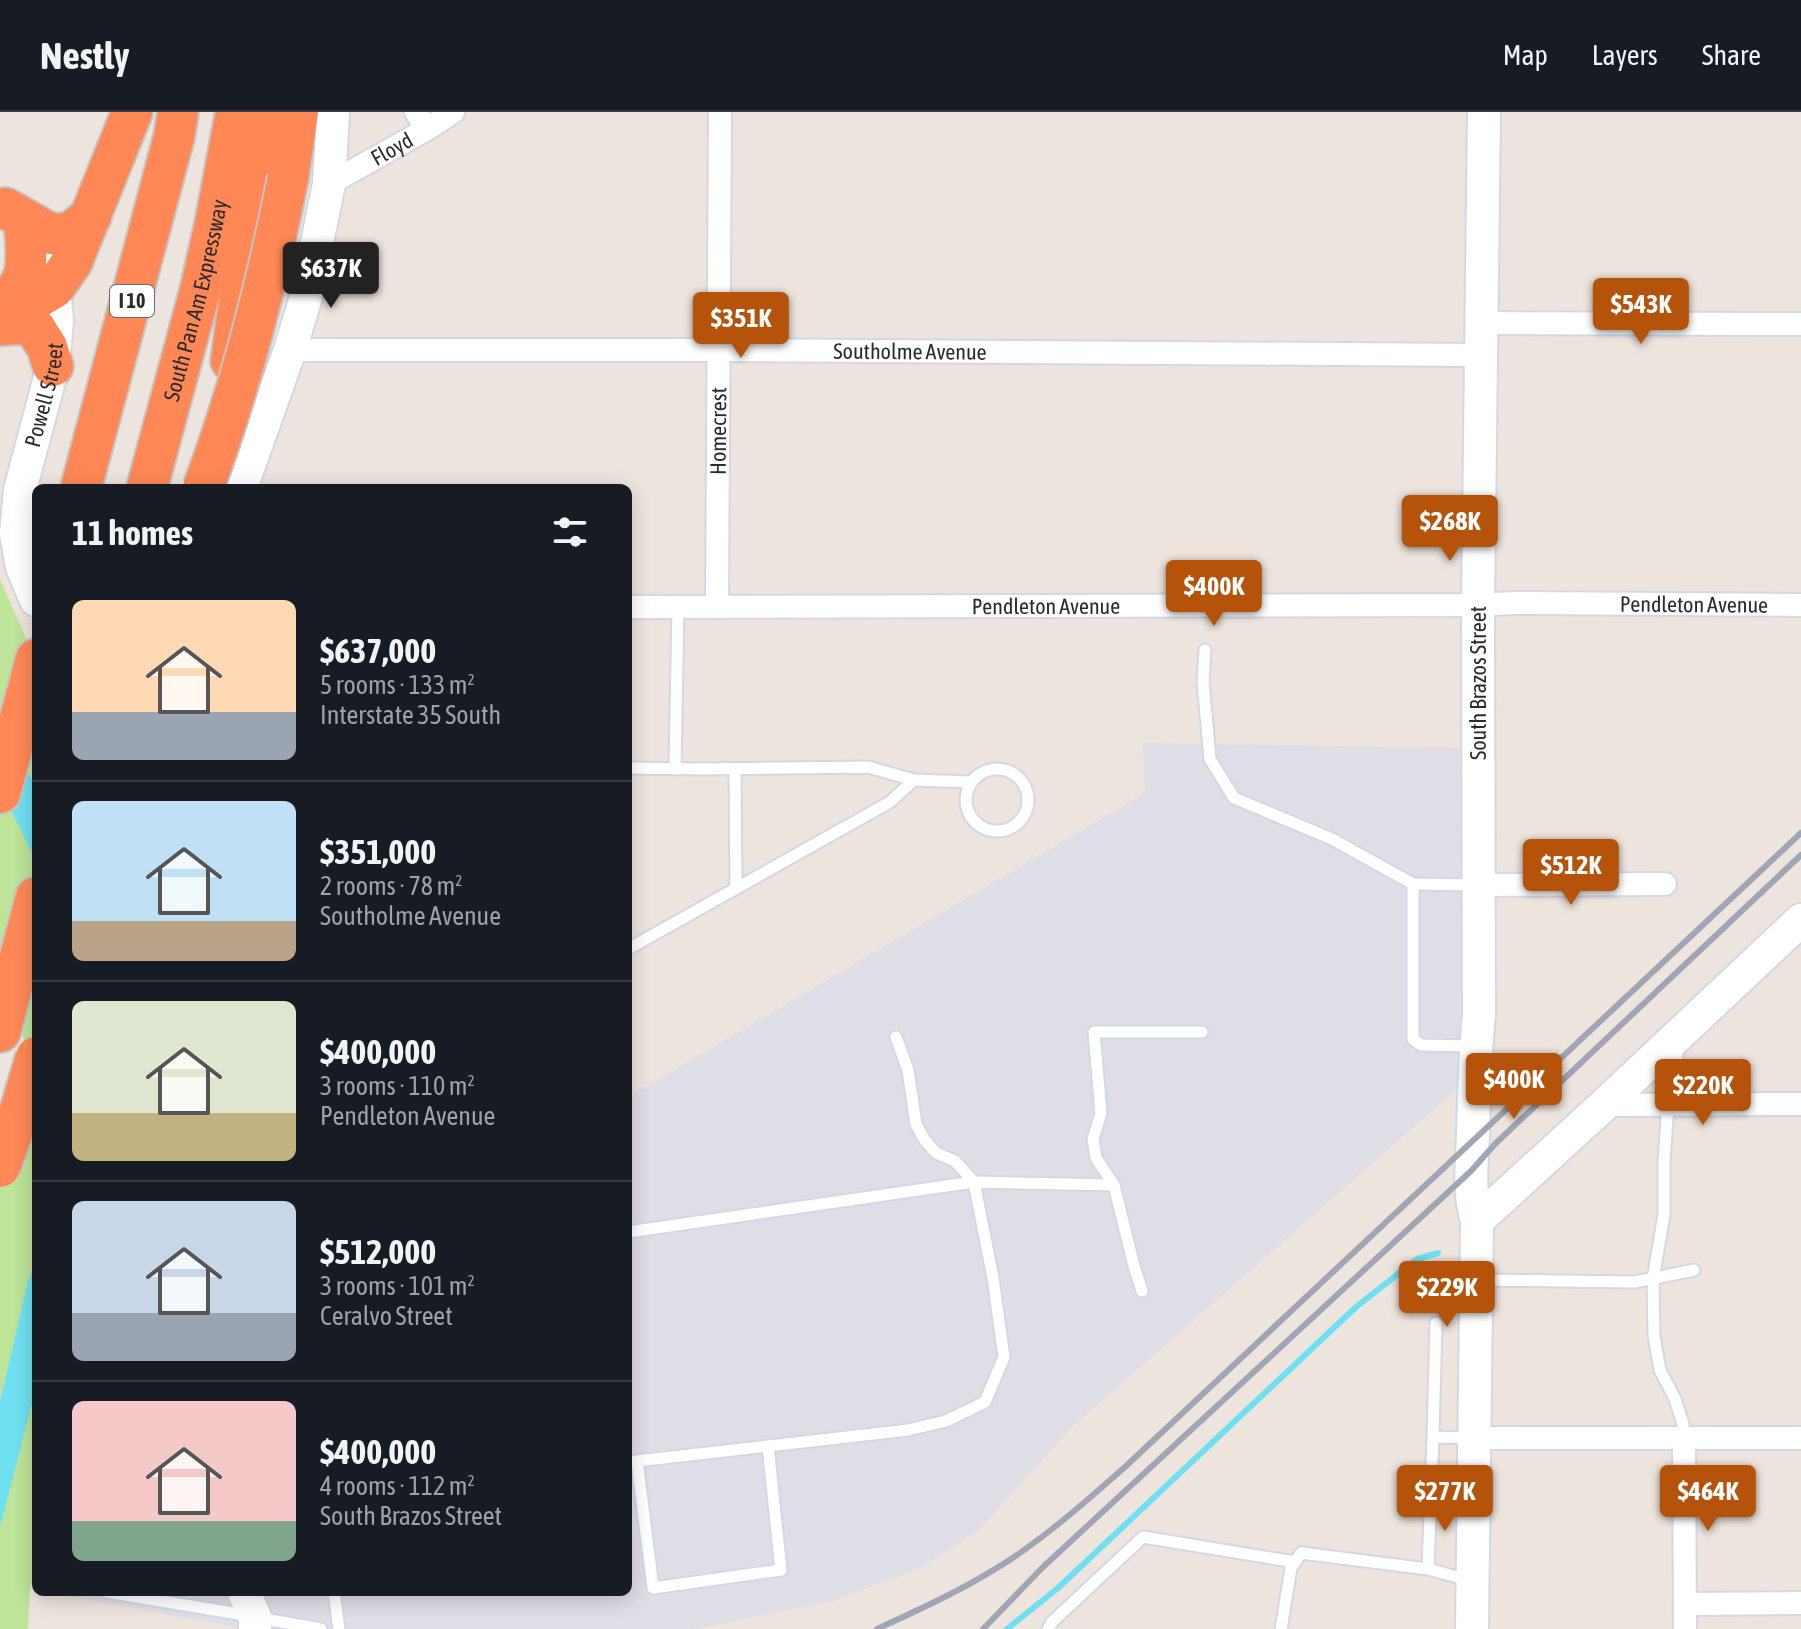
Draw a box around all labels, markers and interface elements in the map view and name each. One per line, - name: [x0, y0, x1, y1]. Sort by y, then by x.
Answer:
- text: Nestly: [40, 34, 129, 77]
- text: Map: [1503, 39, 1548, 71]
- text: Layers: [1592, 39, 1658, 71]
- text: Share: [1702, 39, 1761, 71]
- street label: Floyd: [366, 127, 417, 171]
- street label: South Pan Am Expressway: [158, 197, 232, 404]
- pin: $637K: [275, 242, 387, 310]
- text: $637K: [301, 253, 361, 283]
- pin: $543K: [1585, 278, 1697, 346]
- road number: I 10: [110, 285, 154, 317]
- text: $543K: [1611, 289, 1671, 319]
- pin: $351K: [685, 292, 797, 360]
- text: $351K: [711, 303, 771, 333]
- street label: Southolme Avenue: [833, 338, 987, 365]
- street label: Powell Street: [19, 342, 68, 450]
- street label: Homecrest: [705, 387, 731, 475]
- pin: $268K: [1394, 495, 1506, 563]
- text: $268K: [1420, 506, 1480, 536]
- icon: filters: [548, 510, 592, 554]
- text: 11 homes: [72, 513, 193, 552]
- pin: $400K: [1158, 560, 1270, 628]
- text: $400K: [1184, 571, 1244, 601]
- street label: Pendleton Avenue: [1620, 591, 1768, 618]
- street label: Pendleton Avenue: [972, 593, 1120, 619]
- street label: South Brazos Street: [1465, 606, 1491, 760]
- text: $637,000: [320, 631, 436, 670]
- icon: home: [136, 632, 232, 728]
- text: 5 rooms · 133 m²: [320, 670, 475, 700]
- text: Interstate 35 South: [320, 700, 501, 730]
- text: $351,000: [320, 832, 436, 871]
- icon: home: [136, 833, 232, 929]
- pin: $512K: [1515, 839, 1627, 907]
- text: $512K: [1541, 850, 1601, 880]
- text: 2 rooms · 78 m²: [320, 871, 462, 901]
- text: Southolme Avenue: [320, 901, 501, 931]
- text: $400,000: [320, 1032, 436, 1071]
- icon: home: [136, 1033, 232, 1129]
- pin: $400K: [1458, 1053, 1570, 1121]
- pin: $220K: [1647, 1059, 1759, 1127]
- text: $400K: [1484, 1064, 1544, 1094]
- text: $220K: [1673, 1070, 1733, 1100]
- text: 3 rooms · 110 m²: [320, 1071, 475, 1101]
- text: Pendleton Avenue: [320, 1101, 495, 1131]
- text: $512,000: [320, 1232, 436, 1271]
- icon: home: [136, 1233, 232, 1329]
- pin: $229K: [1391, 1261, 1503, 1329]
- text: 3 rooms · 101 m²: [320, 1271, 475, 1301]
- text: $229K: [1417, 1272, 1477, 1302]
- text: Ceralvo Street: [320, 1301, 453, 1331]
- text: $400,000: [320, 1432, 436, 1471]
- icon: home: [136, 1433, 232, 1529]
- pin: $277K: [1389, 1465, 1501, 1533]
- pin: $464K: [1652, 1465, 1764, 1533]
- text: 4 rooms · 112 m²: [320, 1471, 475, 1501]
- text: $277K: [1415, 1476, 1475, 1506]
- text: $464K: [1678, 1476, 1738, 1506]
- text: South Brazos Street: [320, 1501, 502, 1531]

